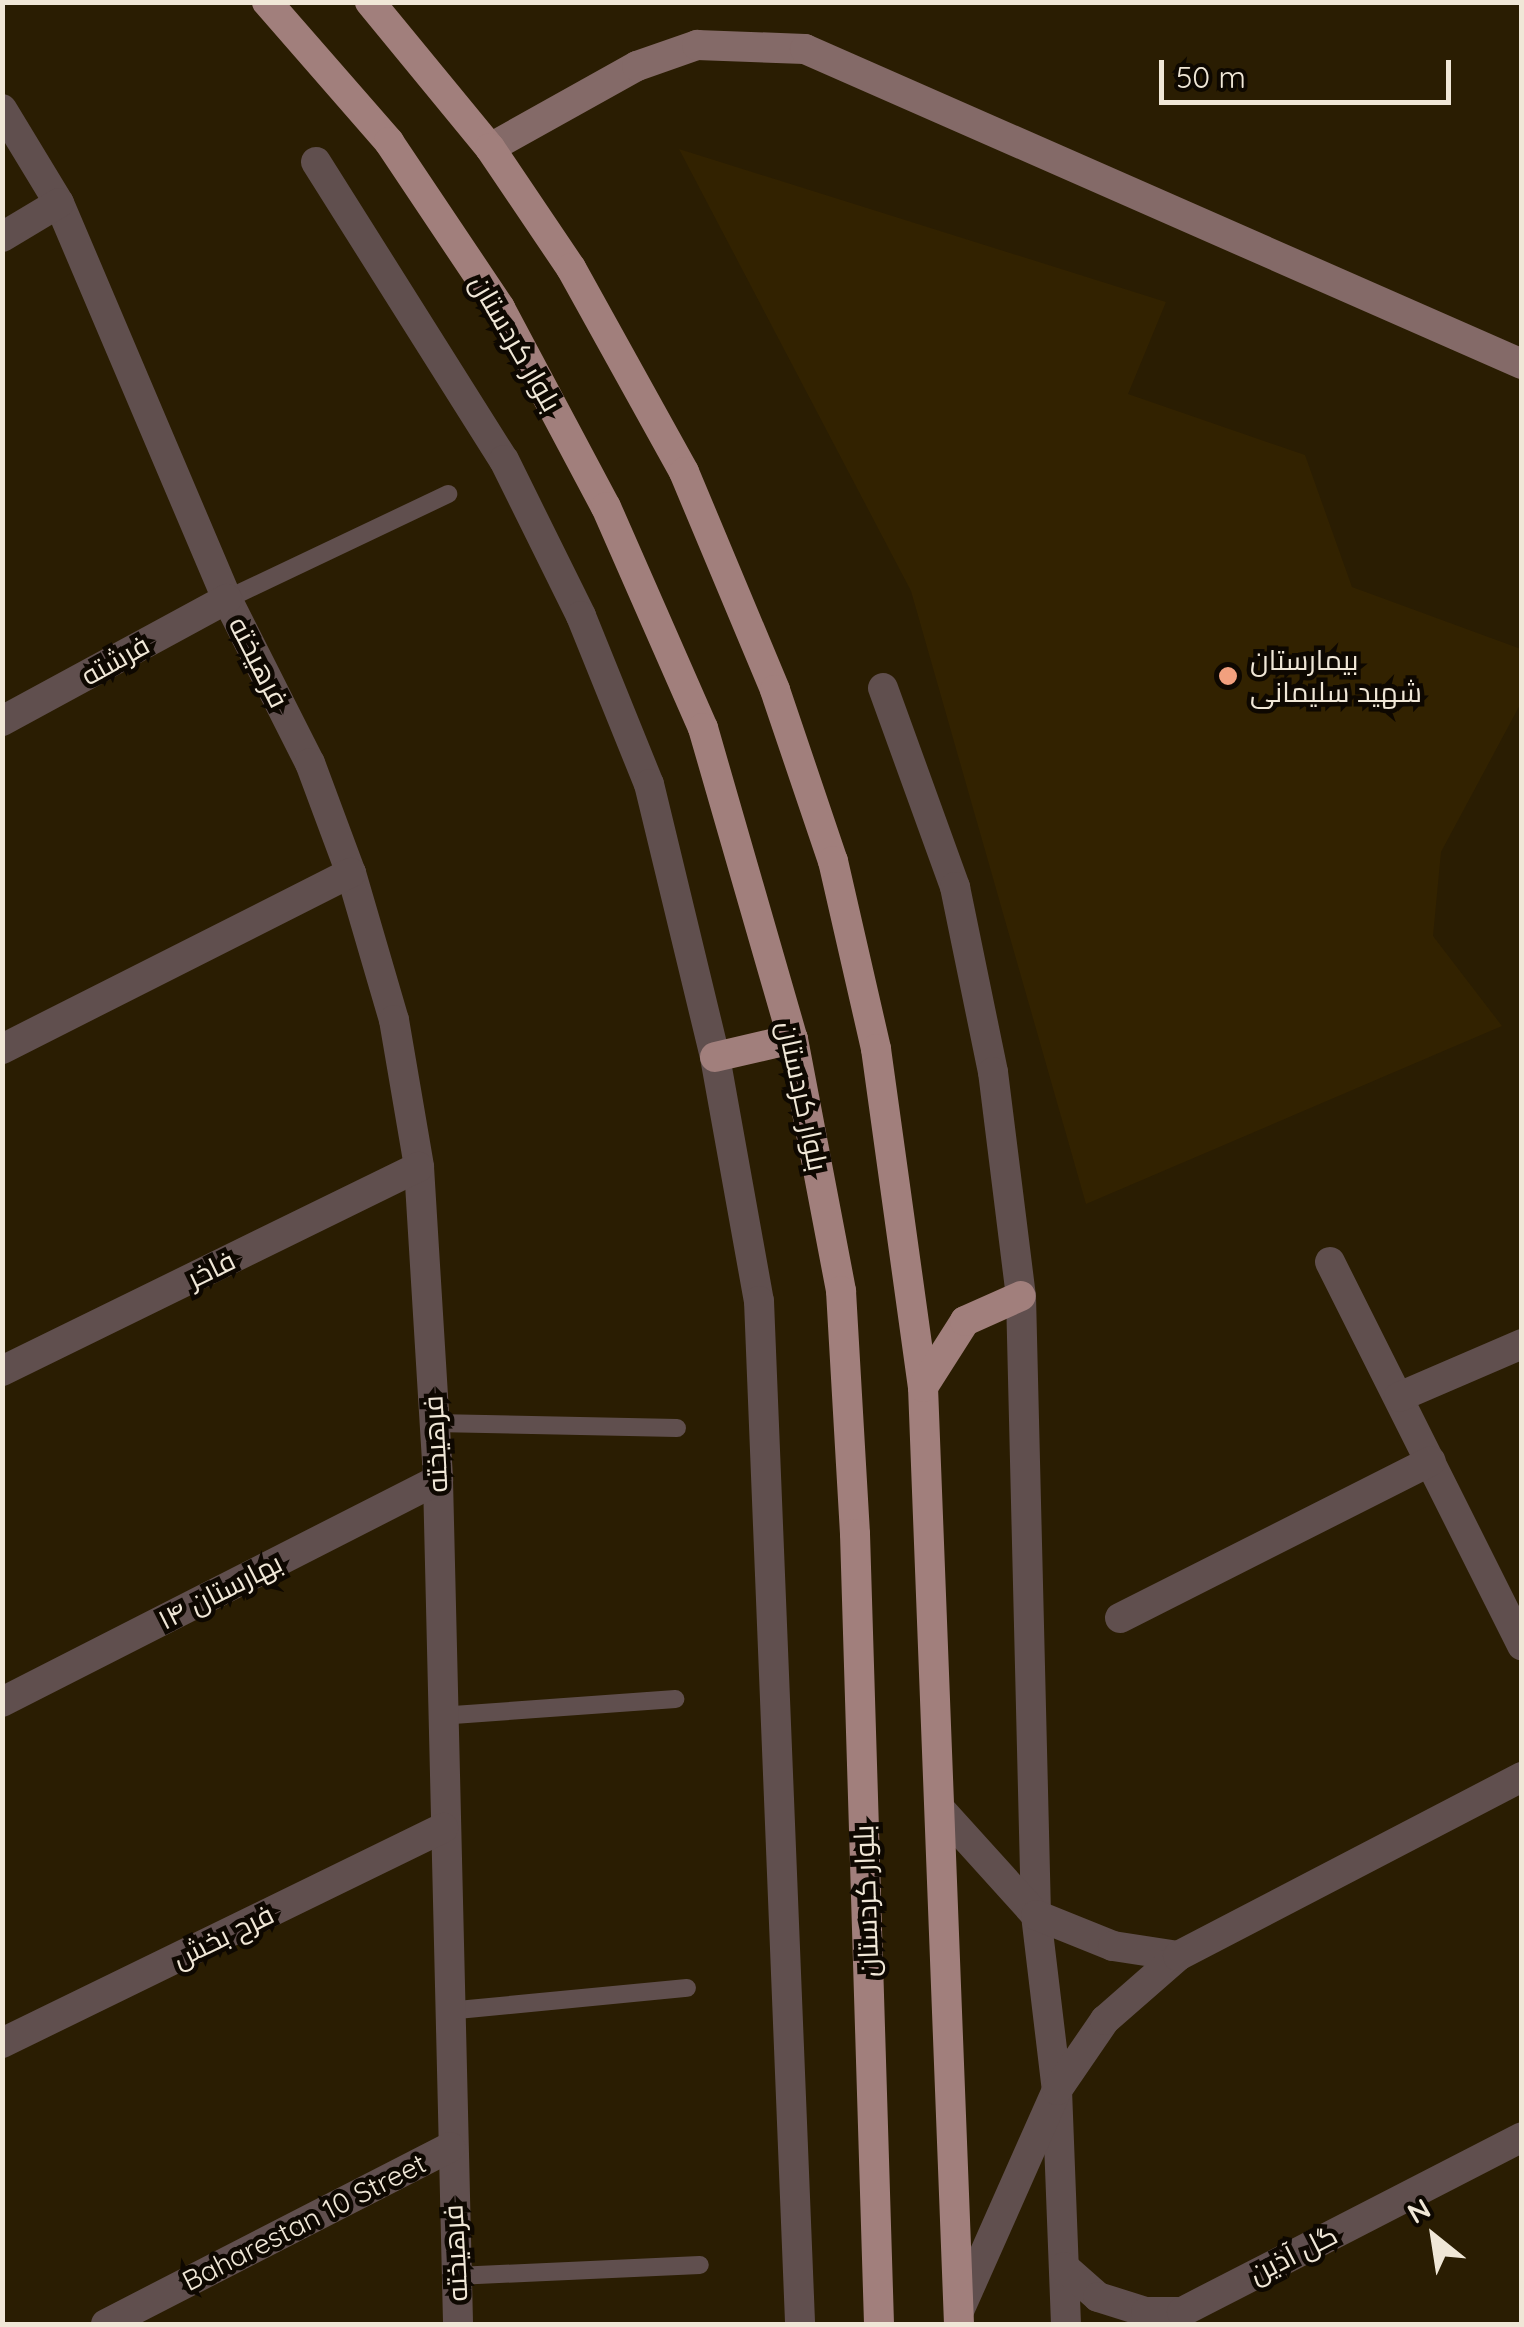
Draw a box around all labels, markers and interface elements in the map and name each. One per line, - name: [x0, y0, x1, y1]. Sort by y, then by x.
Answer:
- scale bar: [1164, 40, 1456, 102]
- text: 50 m: [1176, 58, 1246, 96]
- street label: بلوار کردستان: [463, 269, 569, 417]
- street label: فرهیخته: [222, 611, 296, 713]
- street label: فرشته: [75, 628, 155, 692]
- place label: بیمارستان شهید سلیمانی: [1250, 643, 1422, 709]
- marker: بیمارستان شهید سلیمانی: [1215, 663, 1241, 689]
- street label: بلوار کردستان: [771, 1018, 835, 1174]
- street label: فاخر: [182, 1243, 240, 1295]
- street label: فرهیخته: [416, 1395, 454, 1493]
- street label: بهارستان ۱۴: [152, 1545, 288, 1637]
- street label: بلوار کردستان: [847, 1824, 885, 1978]
- street label: فرح بخش: [167, 1897, 279, 1975]
- street label: Baharestan 10 Street: [177, 2146, 431, 2298]
- north arrow: [1384, 2187, 1484, 2287]
- text: N: [1401, 2190, 1436, 2231]
- street label: فرهیخته: [436, 2204, 474, 2302]
- street label: گل آذین: [1243, 2218, 1343, 2290]

